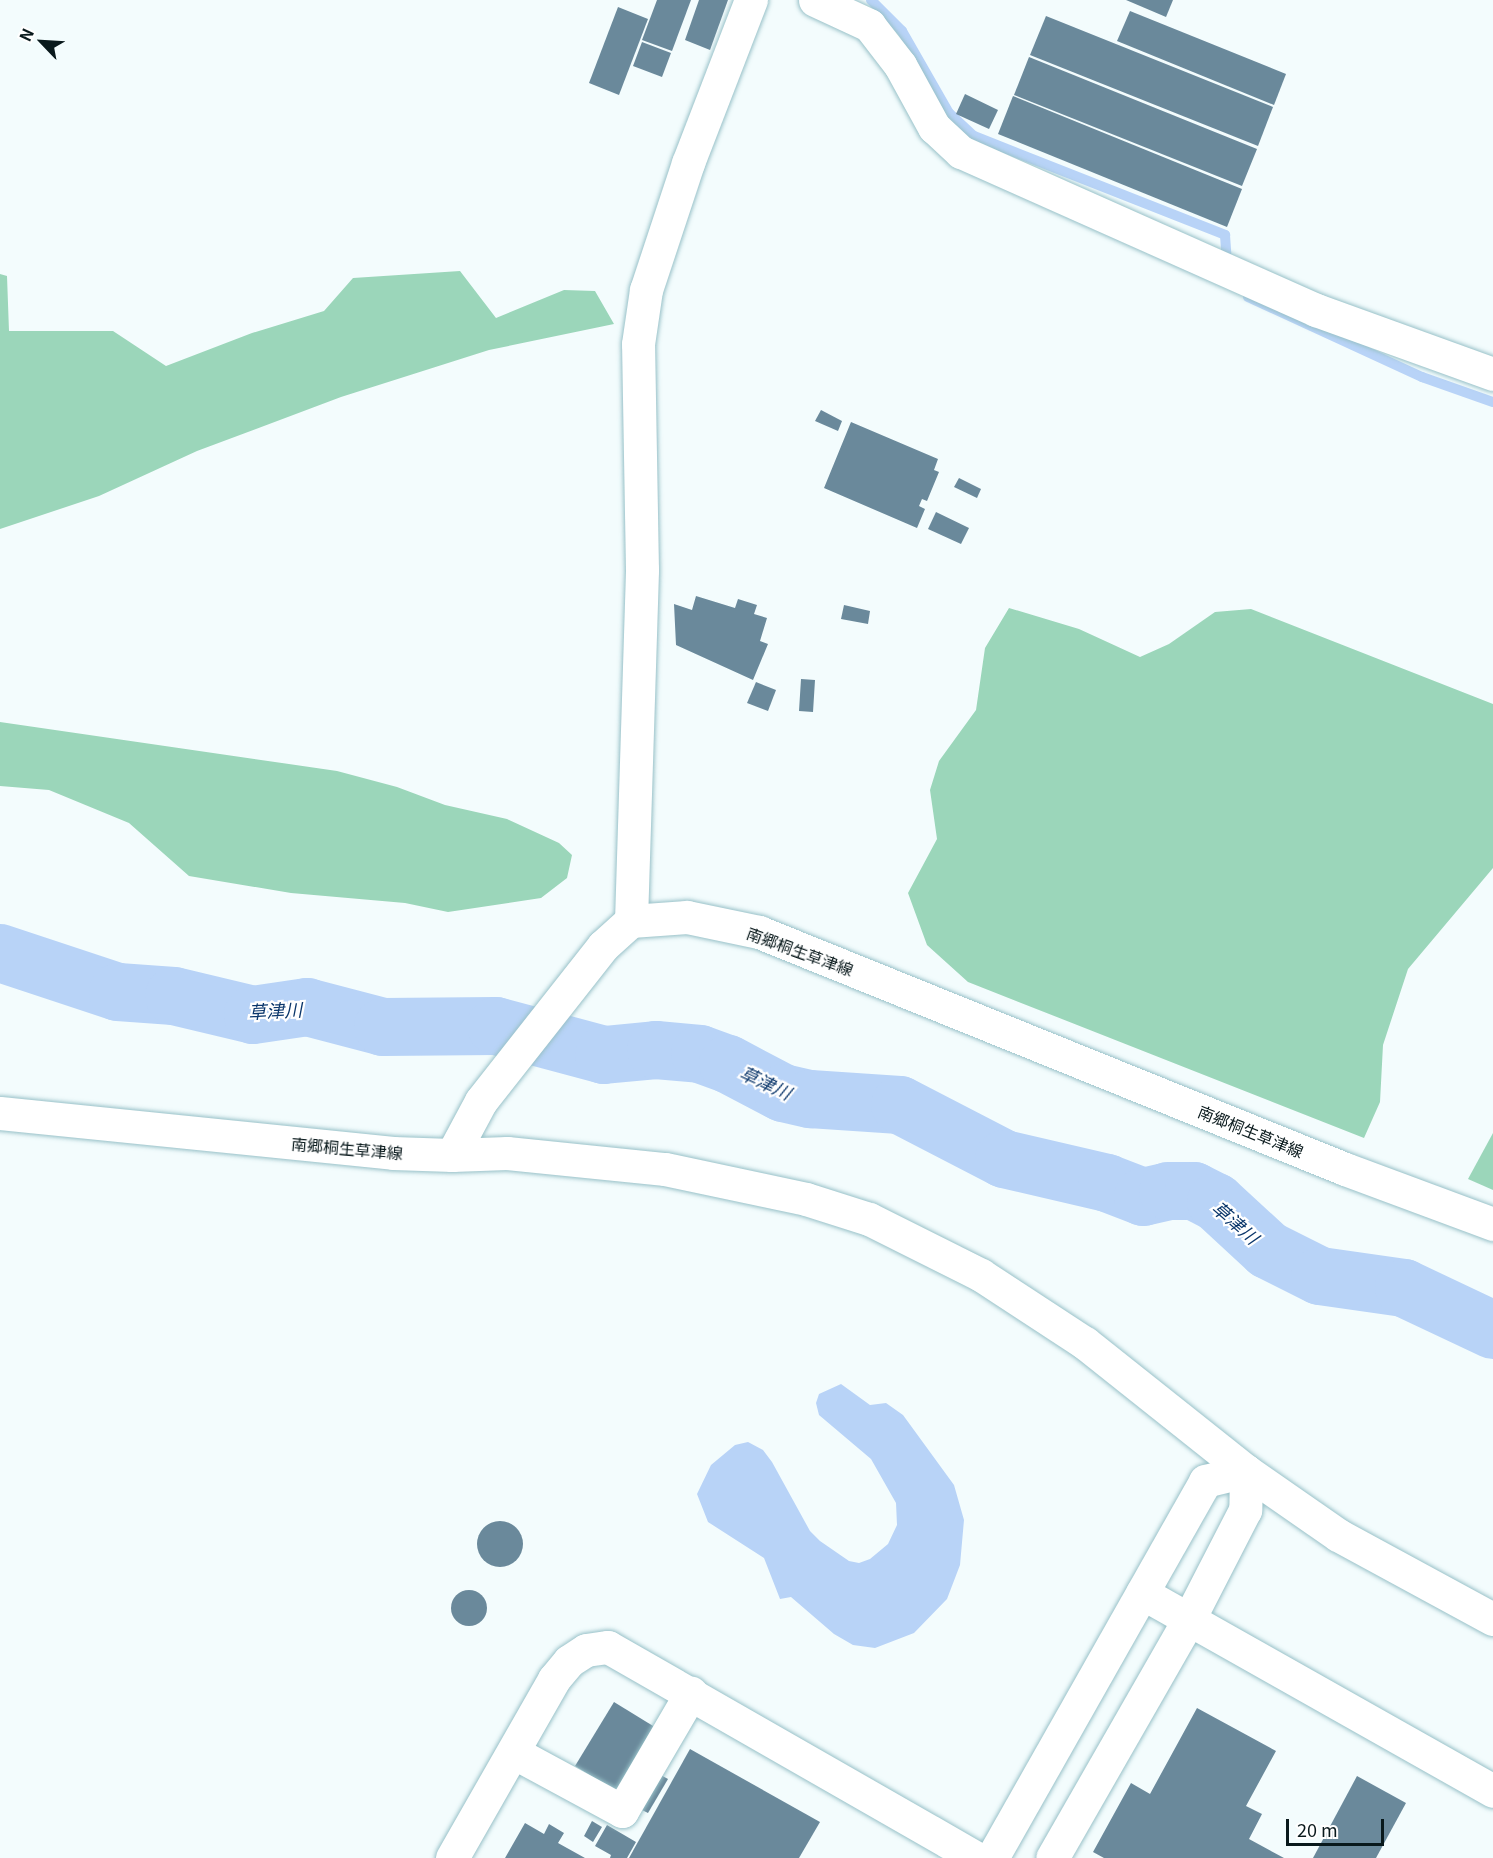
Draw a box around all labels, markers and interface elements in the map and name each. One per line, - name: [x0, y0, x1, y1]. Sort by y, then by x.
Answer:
- north arrow: [12, 12, 72, 72]
- text: N: [12, 24, 39, 45]
- street label: 南郷桐生草津線: [744, 923, 856, 979]
- water label: 草津川: [247, 998, 303, 1022]
- water label: 草津川: [737, 1061, 795, 1103]
- street label: 南郷桐生草津線: [1195, 1101, 1307, 1161]
- street label: 南郷桐生草津線: [290, 1134, 404, 1162]
- water label: 草津川: [1209, 1196, 1263, 1248]
- scale bar: [1289, 1807, 1386, 1845]
- text: 20 m: [1297, 1816, 1338, 1842]

